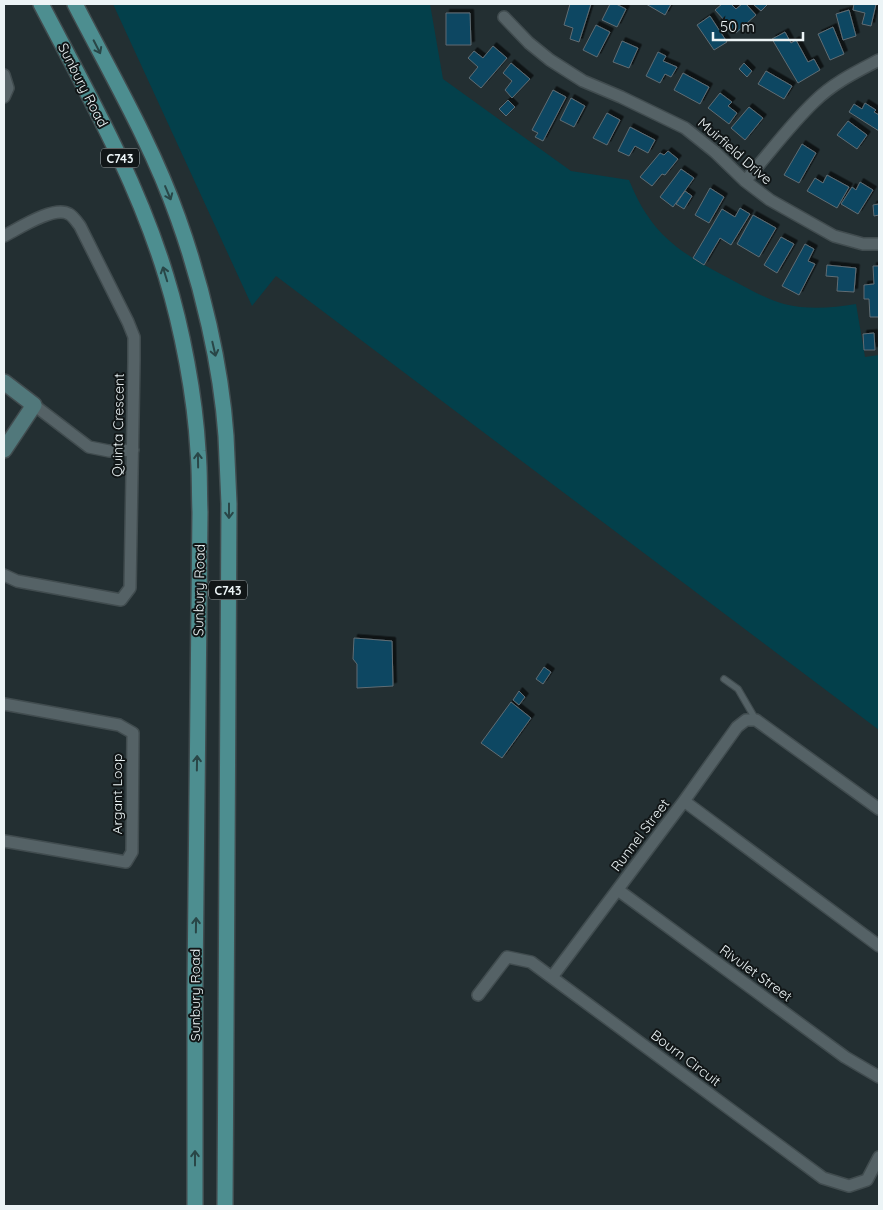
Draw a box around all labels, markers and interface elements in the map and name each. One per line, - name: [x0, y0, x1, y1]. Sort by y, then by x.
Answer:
- scale bar: [713, 10, 803, 42]
- text: 50 m: [720, 17, 755, 36]
- one-way arrow: [93, 39, 102, 54]
- street label: Sunbury Road: [54, 40, 112, 130]
- street label: Muirfield Drive: [694, 114, 776, 188]
- road number: C743: [101, 148, 139, 168]
- one-way arrow: [164, 185, 173, 200]
- one-way arrow: [160, 267, 170, 283]
- one-way arrow: [210, 340, 219, 356]
- street label: Quinta Crescent: [108, 373, 128, 477]
- one-way arrow: [194, 452, 203, 468]
- one-way arrow: [224, 502, 234, 518]
- street label: Sunbury Road: [189, 544, 209, 636]
- road number: C743: [209, 580, 247, 600]
- street label: Argant Loop: [108, 754, 126, 834]
- one-way arrow: [192, 755, 202, 771]
- street label: Runnel Street: [607, 795, 673, 875]
- one-way arrow: [191, 917, 200, 933]
- street label: Rivulet Street: [716, 941, 796, 1006]
- street label: Sunbury Road: [186, 949, 204, 1041]
- street label: Bourn Circuit: [647, 1026, 725, 1090]
- one-way arrow: [190, 1150, 200, 1166]

